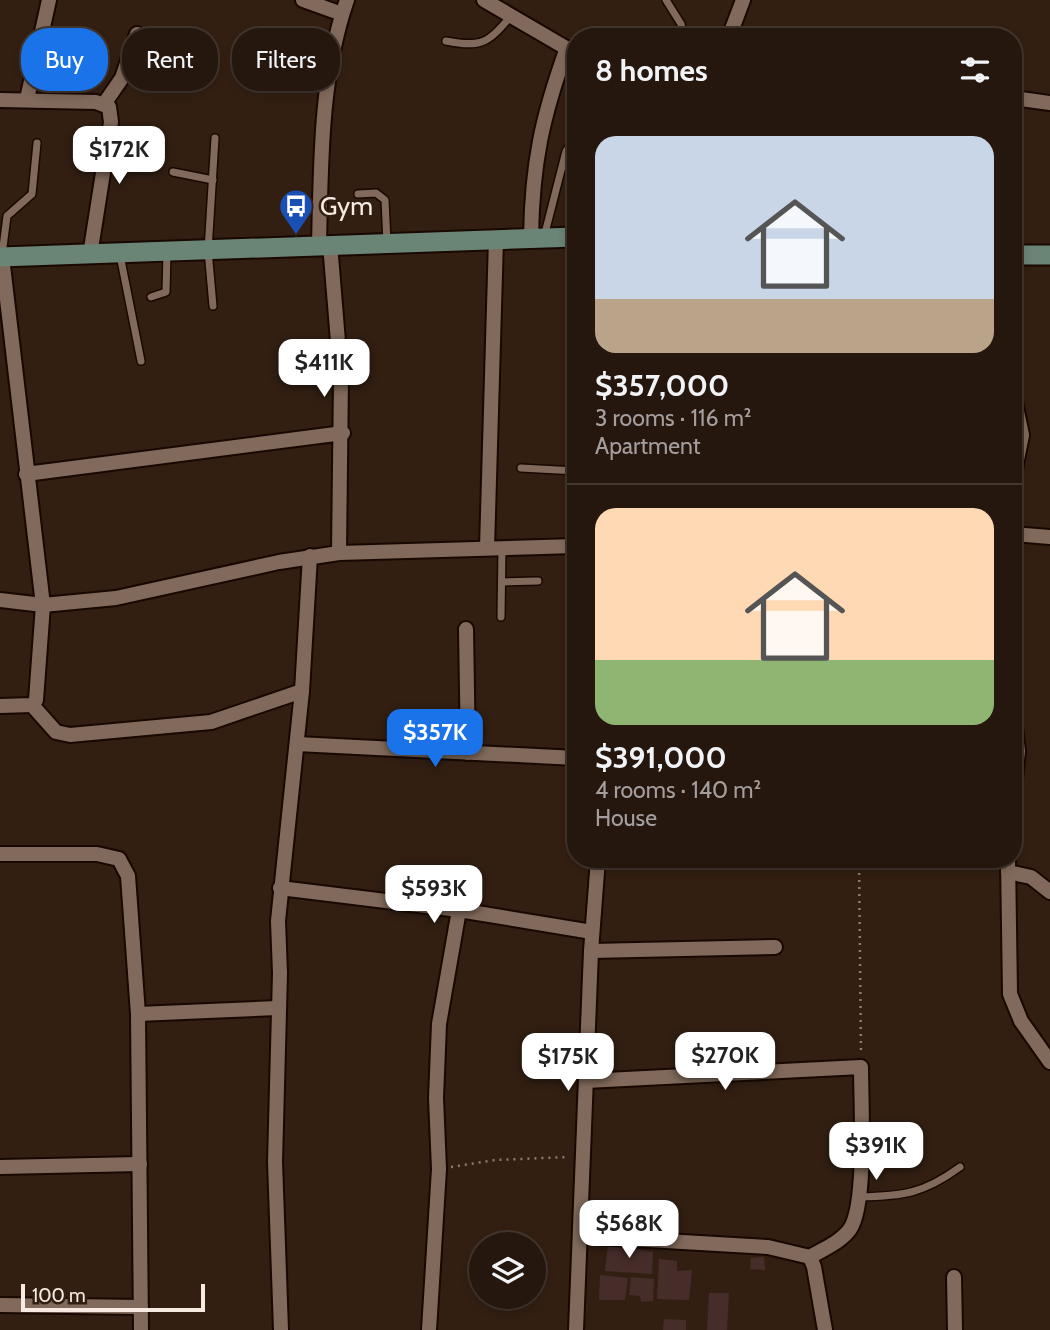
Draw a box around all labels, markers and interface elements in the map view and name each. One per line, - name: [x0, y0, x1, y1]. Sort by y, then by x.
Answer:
- chip: Buy: [21, 28, 108, 91]
- chip: Rent: [122, 28, 218, 91]
- chip: Filters: [232, 28, 340, 91]
- icon: filters: [956, 51, 994, 89]
- text: 8 homes: [595, 52, 708, 89]
- pin: $172K: [70, 127, 168, 186]
- text: $172K: [89, 135, 149, 163]
- icon: home: [732, 181, 858, 307]
- bus stop icon: Gym: [277, 187, 315, 236]
- place label: Gym: [320, 190, 373, 222]
- pin: $411K: [275, 340, 373, 399]
- text: $411K: [295, 348, 353, 376]
- text: $357,000: [595, 367, 729, 404]
- text: 3 rooms · 116 m²: [595, 404, 751, 432]
- text: Apartment: [595, 432, 700, 460]
- icon: home: [732, 553, 858, 679]
- pin: $357K: [386, 710, 484, 769]
- text: $357K: [403, 718, 467, 746]
- text: $391,000: [595, 739, 727, 776]
- text: 4 rooms · 140 m²: [595, 776, 761, 804]
- text: House: [595, 804, 657, 832]
- pin: $593K: [385, 866, 483, 925]
- text: $593K: [401, 874, 467, 902]
- pin: $270K: [676, 1032, 774, 1092]
- pin: $175K: [519, 1034, 617, 1093]
- text: $270K: [691, 1041, 759, 1069]
- text: $175K: [538, 1042, 598, 1070]
- pin: $391K: [827, 1122, 925, 1182]
- text: $391K: [845, 1131, 907, 1159]
- pin: $568K: [580, 1200, 678, 1260]
- text: $568K: [596, 1209, 662, 1237]
- map controls: [469, 1232, 546, 1309]
- button: layers: [469, 1232, 546, 1309]
- scale bar: [21, 1281, 205, 1313]
- text: 100 m: [32, 1284, 86, 1307]

